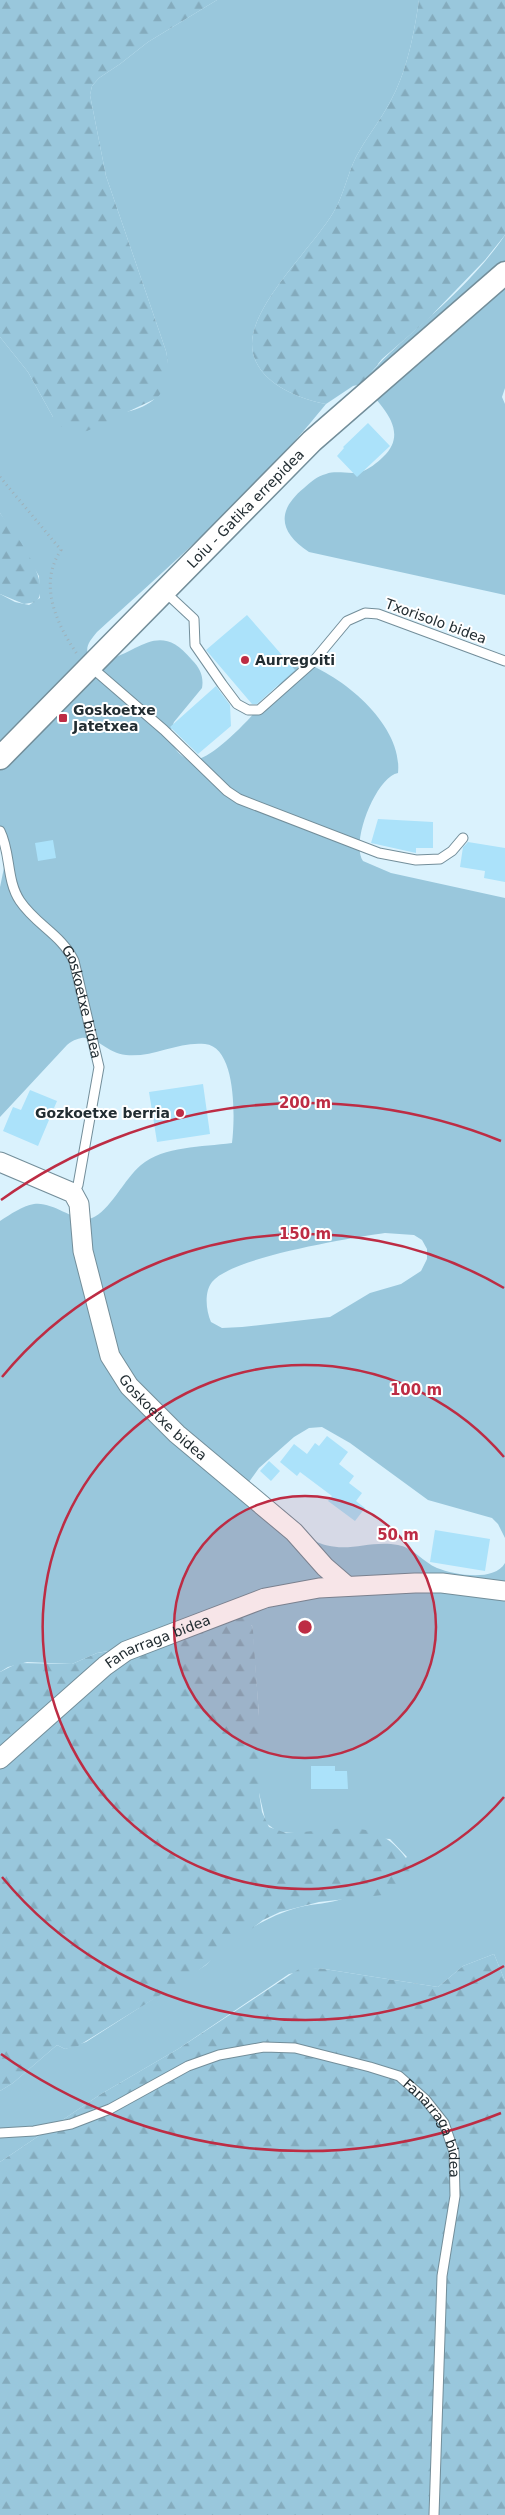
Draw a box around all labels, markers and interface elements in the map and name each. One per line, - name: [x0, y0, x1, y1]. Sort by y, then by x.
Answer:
- street label: Loiu - Gatika errepidea: [184, 446, 307, 571]
- street label: Txorisolo bidea: [382, 595, 489, 647]
- place label: Aurregoiti: [255, 652, 335, 668]
- marker: Aurregoiti: [239, 654, 251, 666]
- place label: Goskoetxe Jatetxea: [72, 702, 156, 734]
- marker: Goskoetxe Jatetxea: [57, 712, 69, 724]
- street label: Goskoetxe bidea: [59, 942, 105, 1060]
- text: 200 m: [279, 1094, 331, 1112]
- place label: Gozkoetxe berria: [35, 1105, 170, 1121]
- marker: Gozkoetxe berria: [174, 1107, 186, 1119]
- text: 150 m: [279, 1225, 331, 1243]
- street label: Goskoetxe bidea: [116, 1371, 210, 1464]
- text: 100 m: [390, 1381, 442, 1399]
- text: 50 m: [377, 1526, 419, 1544]
- street label: Fanarraga bidea: [102, 1612, 213, 1671]
- centre of rings: [296, 1618, 314, 1636]
- street label: Fanarraga bidea: [400, 2076, 463, 2178]

